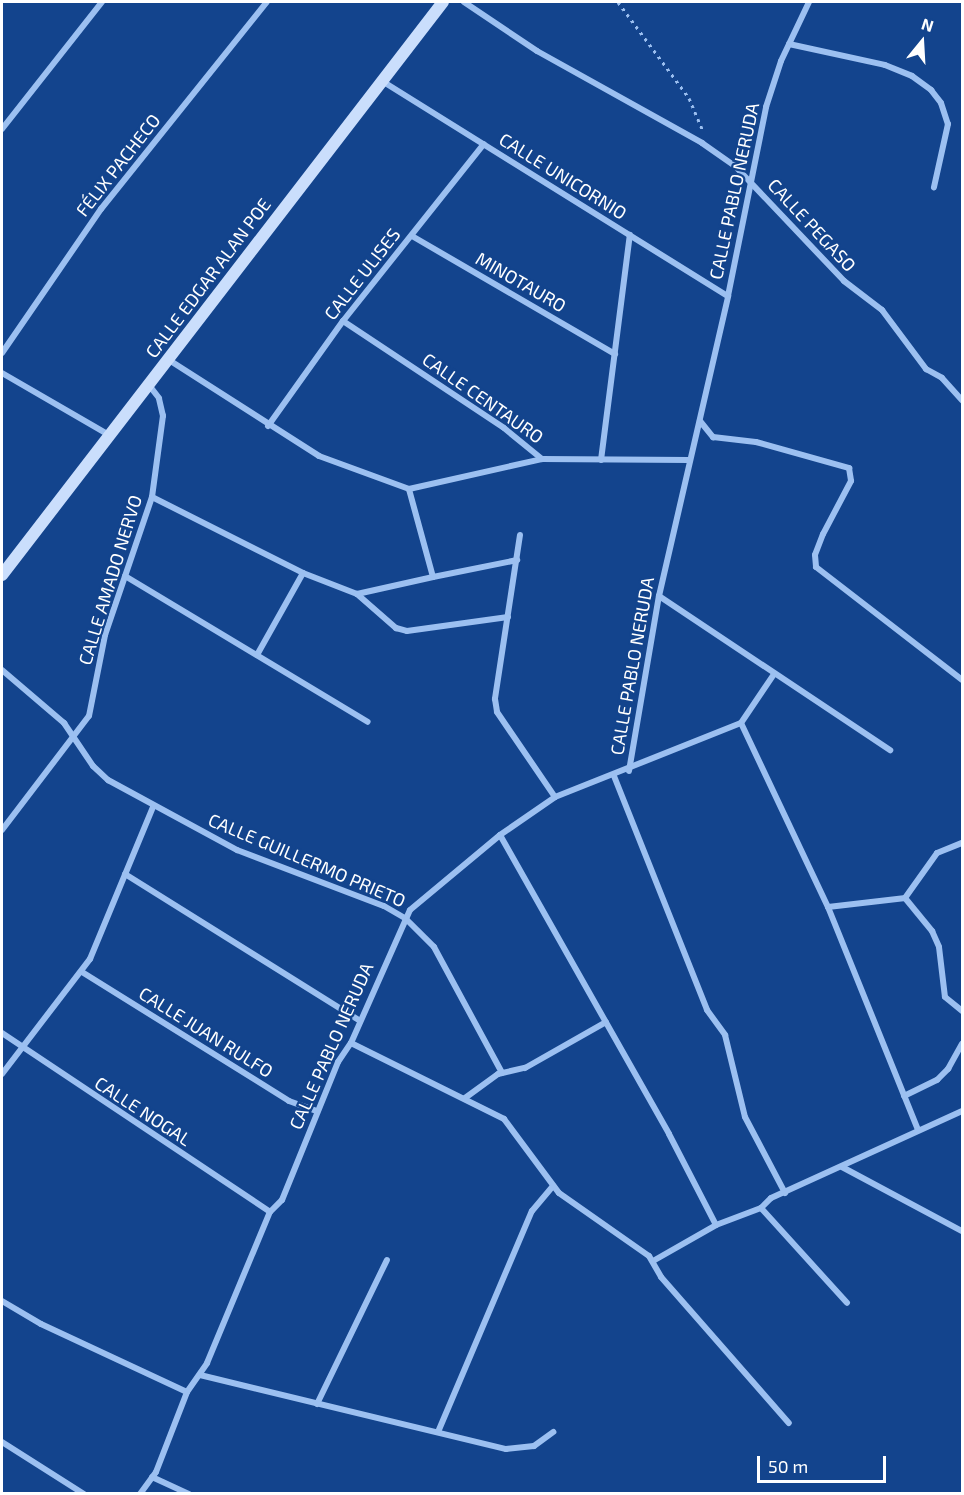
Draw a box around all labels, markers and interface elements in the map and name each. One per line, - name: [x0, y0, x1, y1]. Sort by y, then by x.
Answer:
- north arrow: [892, 12, 952, 72]
- text: N: [919, 14, 936, 35]
- street label: CALLE PABLO NERUDA: [705, 101, 763, 281]
- street label: FÉLIX PACHECO: [71, 109, 165, 221]
- street label: CALLE UNICORNIO: [495, 128, 631, 224]
- street label: CALLE PEGASO: [763, 174, 861, 276]
- street label: CALLE EDGAR ALAN POE: [141, 194, 275, 362]
- street label: CALLE ULISES: [320, 224, 404, 324]
- street label: MINOTAURO: [472, 247, 570, 317]
- street label: CALLE CENTAURO: [418, 348, 548, 448]
- street label: CALLE AMADO NERVO: [74, 492, 146, 668]
- street label: CALLE PABLO NERUDA: [606, 575, 658, 757]
- street label: CALLE GUILLERMO PRIETO: [205, 809, 409, 911]
- street label: CALLE PABLO NERUDA: [284, 959, 378, 1133]
- street label: CALLE JUAN RULFO: [135, 982, 277, 1082]
- street label: CALLE NOGAL: [91, 1072, 195, 1150]
- scale bar: [760, 1444, 889, 1482]
- text: 50 m: [768, 1455, 808, 1477]

